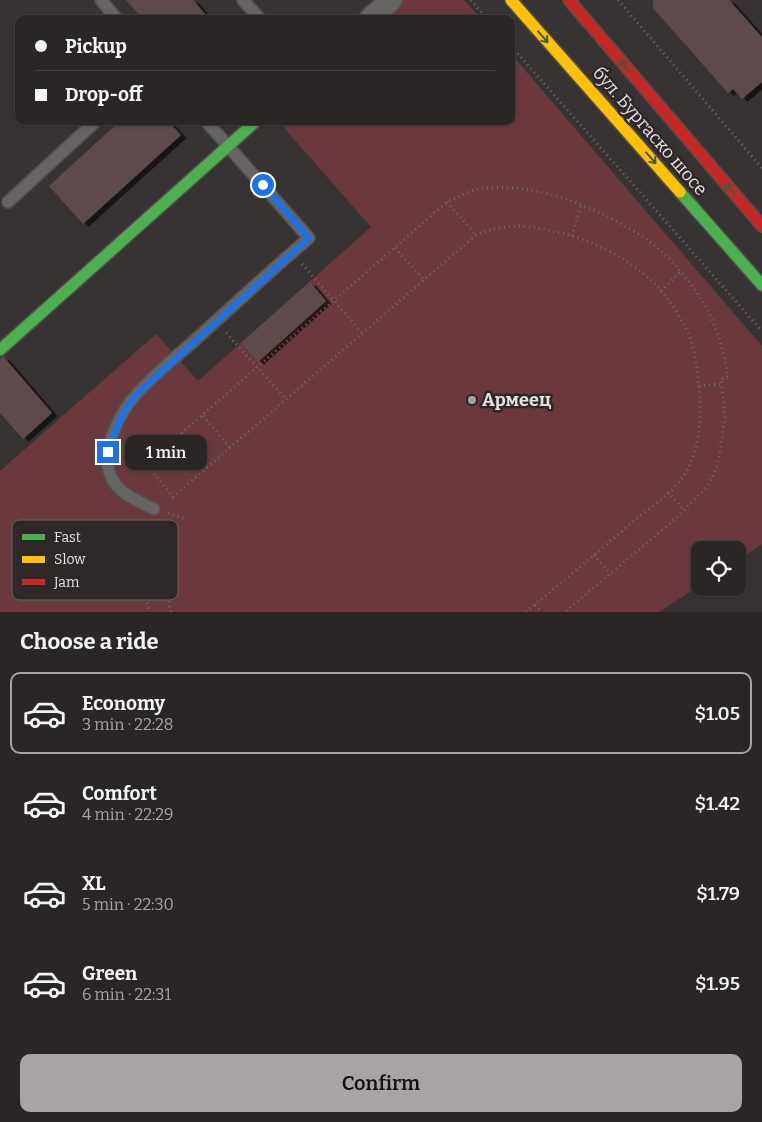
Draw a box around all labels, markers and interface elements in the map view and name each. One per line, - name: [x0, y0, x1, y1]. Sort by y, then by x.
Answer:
- one-way arrow: [538, 30, 549, 43]
- text: Pickup: [65, 35, 127, 58]
- one-way arrow: [619, 59, 630, 72]
- street label: бул. Бургаско шосе: [588, 62, 712, 200]
- text: Drop-off: [65, 83, 143, 106]
- one-way arrow: [645, 152, 657, 165]
- route start: [252, 174, 274, 196]
- one-way arrow: [725, 183, 736, 196]
- place label: Армеец: [482, 389, 551, 411]
- marker: Армеец: [466, 394, 478, 406]
- callout: 1 min: [126, 434, 208, 470]
- route end: [97, 441, 119, 463]
- text: 1 min: [146, 443, 186, 462]
- legend: [12, 520, 178, 600]
- text: Fast: [54, 529, 81, 546]
- map controls: [691, 541, 746, 596]
- button: locate: [691, 541, 746, 596]
- text: Slow: [54, 551, 86, 568]
- text: Jam: [53, 574, 80, 591]
- text: Choose a ride: [20, 628, 159, 655]
- icon: car: [22, 691, 67, 736]
- text: Economy: [82, 692, 165, 715]
- text: $1.05: [695, 702, 740, 725]
- text: 3 min · 22:28: [82, 715, 173, 734]
- icon: car: [22, 781, 67, 826]
- text: Comfort: [82, 782, 157, 805]
- text: $1.42: [695, 792, 740, 815]
- text: 4 min · 22:29: [82, 805, 173, 824]
- icon: car: [22, 871, 67, 916]
- text: XL: [82, 872, 106, 895]
- text: $1.79: [696, 882, 740, 905]
- text: 5 min · 22:30: [82, 895, 174, 914]
- icon: car: [22, 961, 67, 1006]
- text: Green: [82, 962, 137, 985]
- text: $1.95: [695, 972, 740, 995]
- text: 6 min · 22:31: [82, 985, 171, 1004]
- button: Confirm: [20, 1054, 742, 1112]

